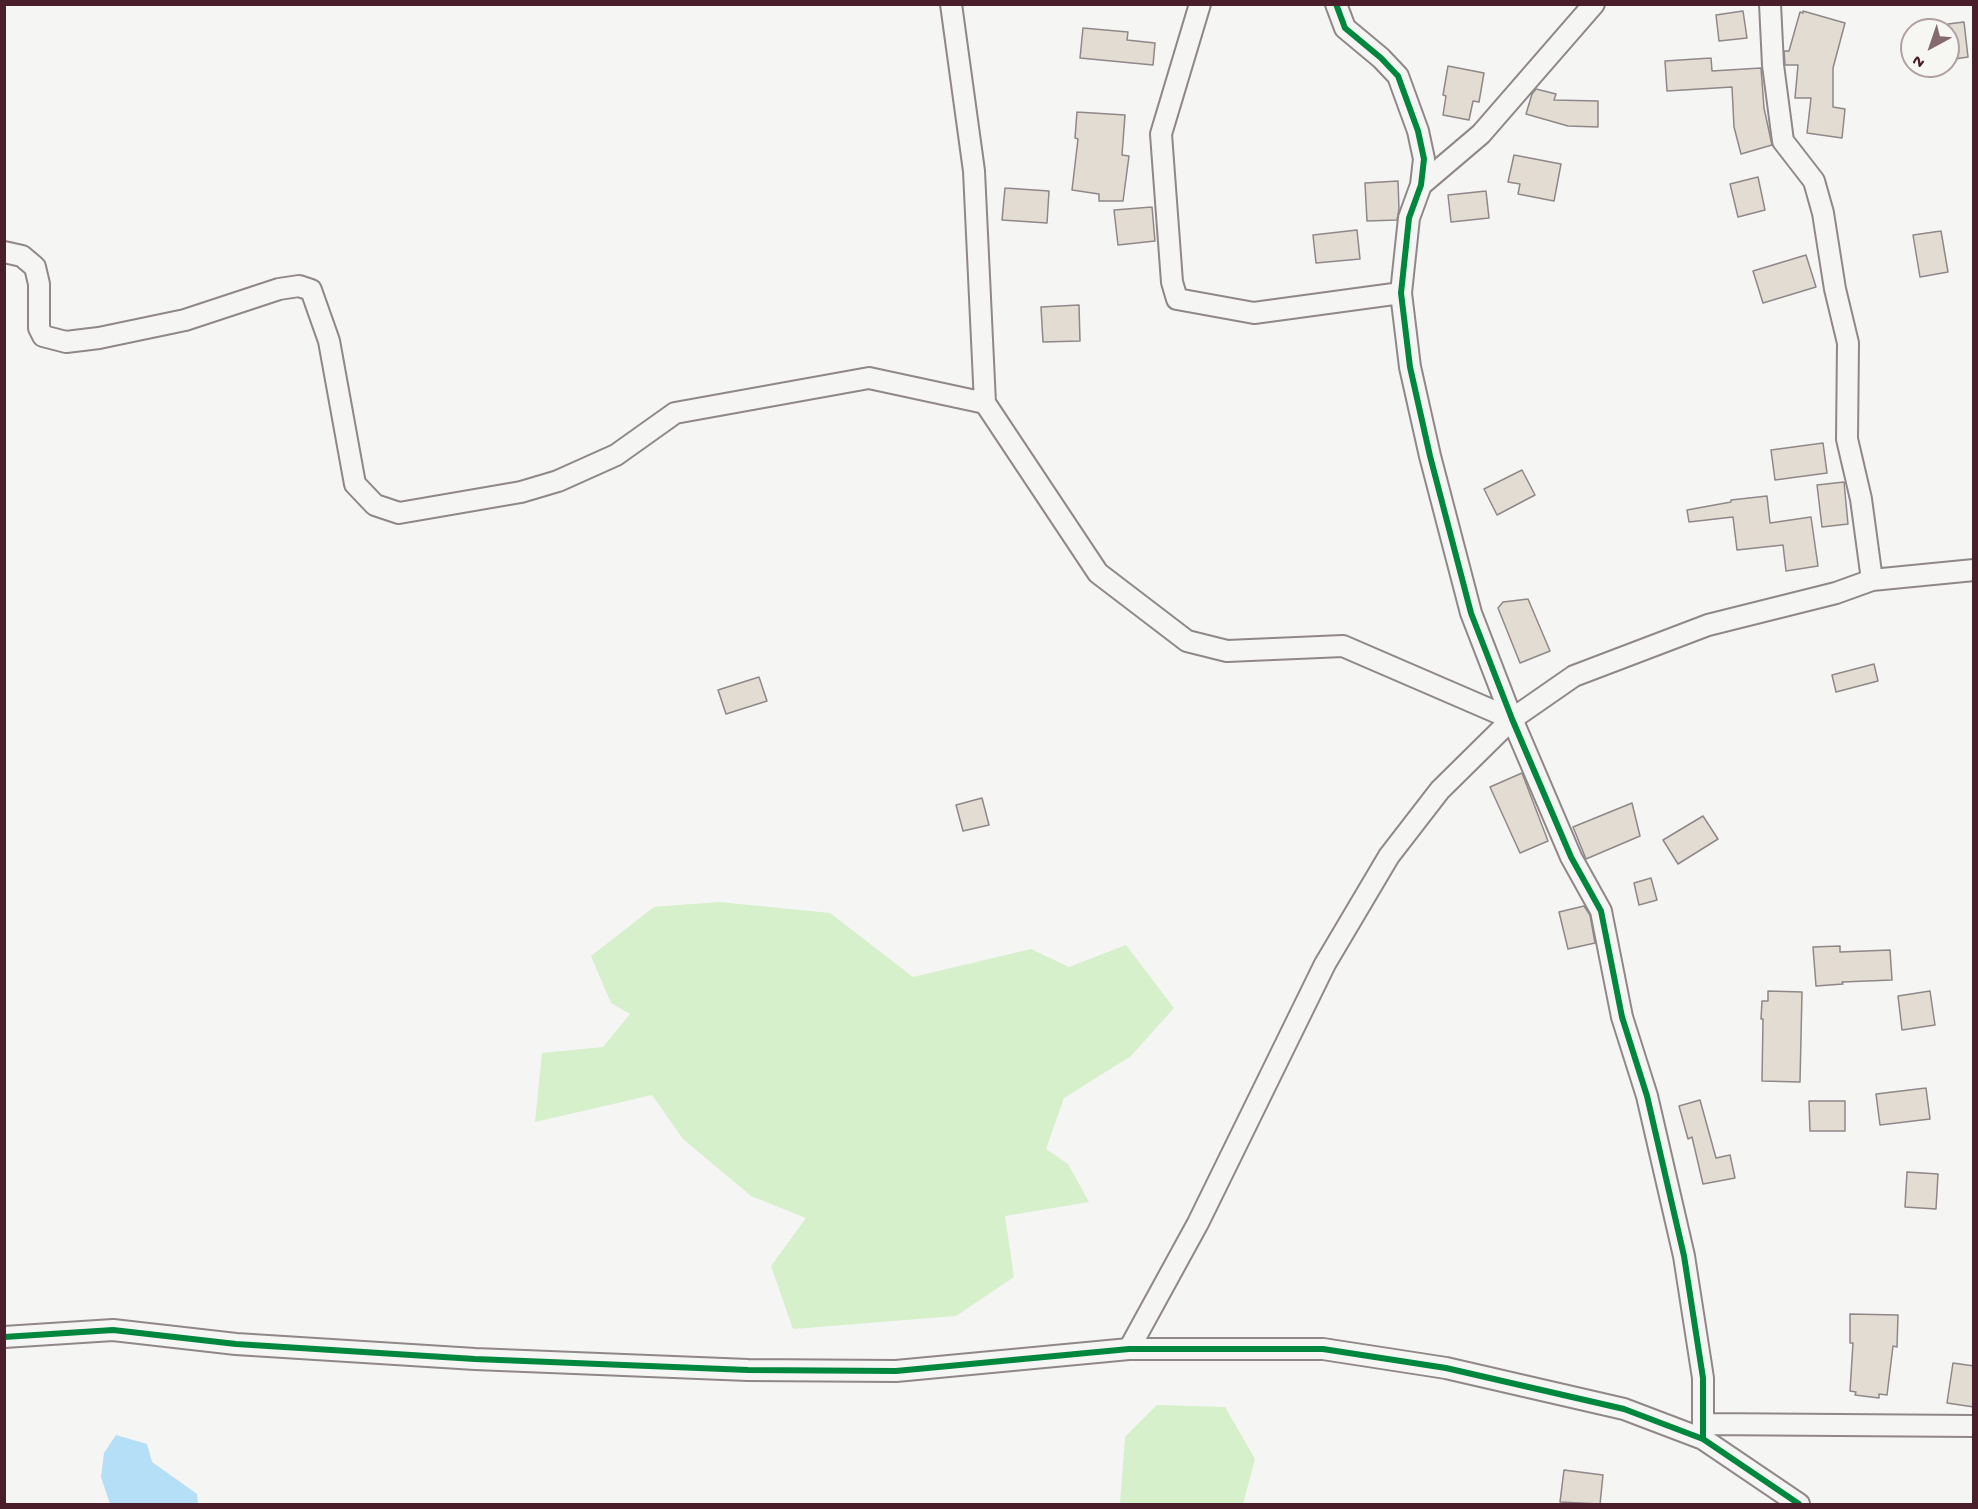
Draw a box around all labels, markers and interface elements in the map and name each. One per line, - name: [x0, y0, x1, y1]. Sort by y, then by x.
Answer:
- north arrow: [1900, 18, 1960, 78]
- text: N: [1909, 50, 1930, 71]

